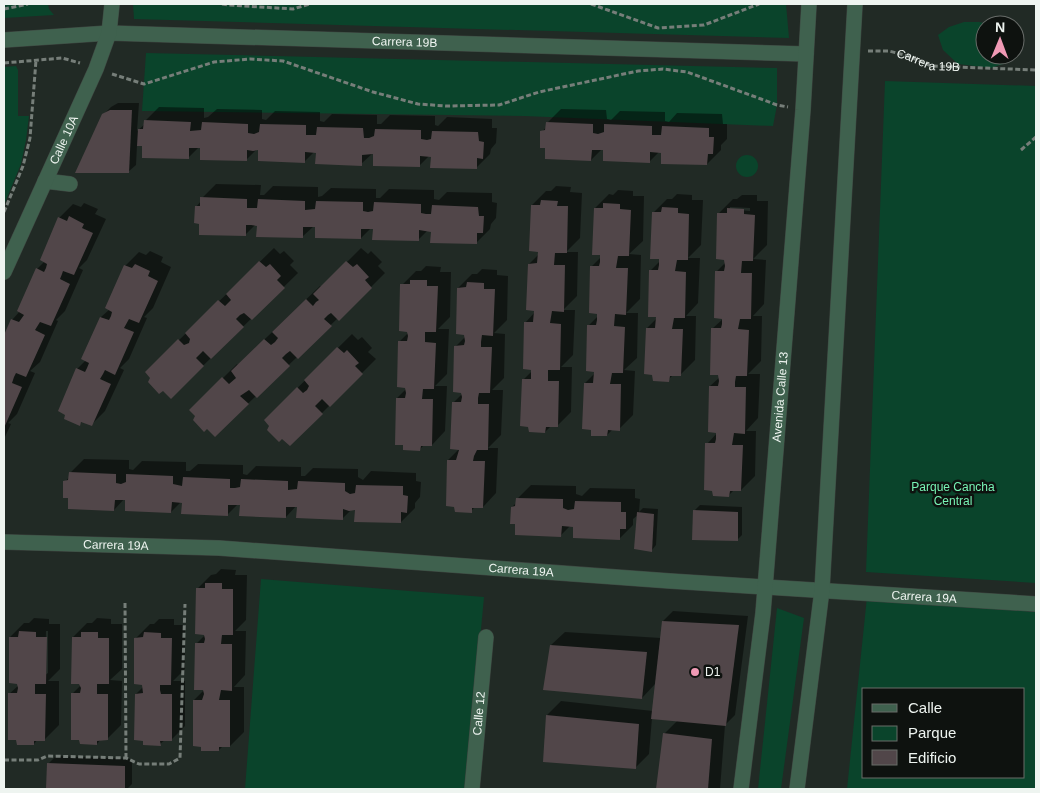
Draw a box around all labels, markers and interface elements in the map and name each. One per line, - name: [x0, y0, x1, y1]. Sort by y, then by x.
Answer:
- north arrow: [975, 15, 1025, 65]
- text: N: [995, 19, 1005, 35]
- street label: Carrera 19B: [372, 34, 438, 50]
- street label: Carrera 19B: [895, 46, 960, 74]
- street label: Calle 10A: [47, 113, 81, 167]
- street label: Avenida Calle 13: [770, 351, 791, 443]
- park label: Parque Cancha Central: [911, 480, 995, 508]
- street label: Carrera 19A: [83, 537, 149, 553]
- street label: Carrera 19A: [488, 561, 554, 579]
- street label: Carrera 19A: [891, 588, 957, 606]
- place label: D1: [705, 665, 721, 679]
- marker: D1: [689, 666, 701, 678]
- legend: [862, 688, 1025, 778]
- street label: Calle 12: [470, 690, 488, 736]
- text: Calle: [908, 699, 942, 716]
- text: Parque: [908, 724, 956, 741]
- text: Edificio: [908, 749, 956, 766]

